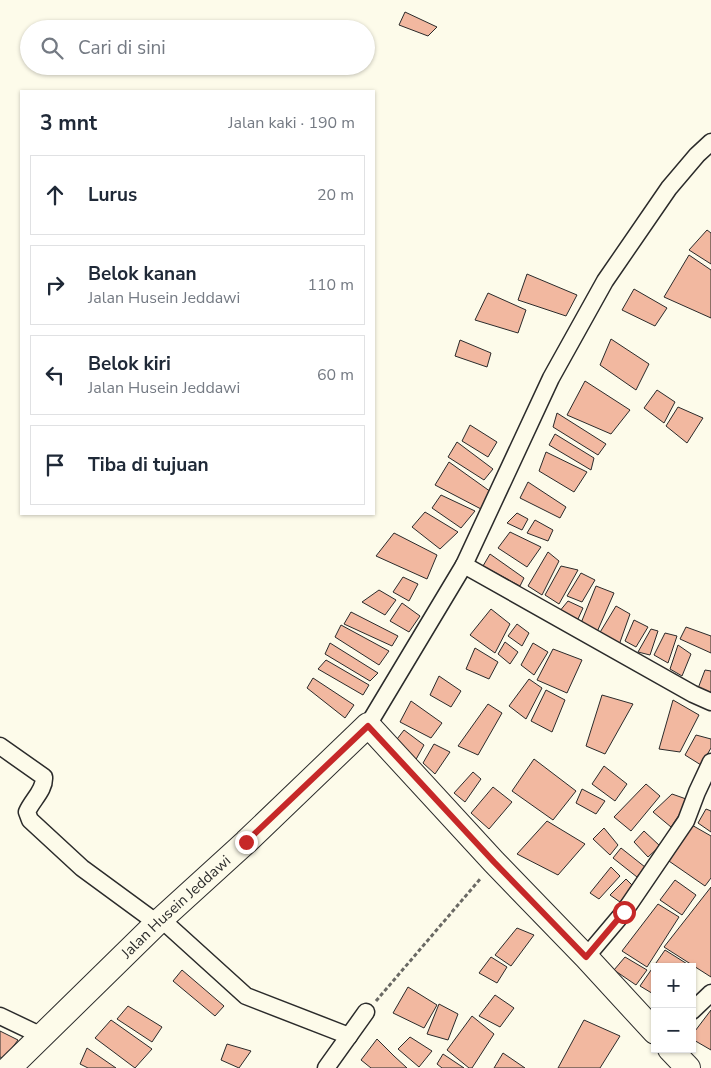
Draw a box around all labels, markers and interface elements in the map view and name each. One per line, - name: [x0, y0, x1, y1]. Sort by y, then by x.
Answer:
- search box: [20, 20, 375, 75]
- icon: search: [38, 34, 66, 62]
- text: Cari di sini: [78, 35, 166, 61]
- text: 3 mnt: [40, 109, 97, 137]
- text: Jalan kaki · 190 m: [228, 112, 355, 134]
- icon: ahead: [41, 181, 69, 209]
- text: Lurus: [88, 182, 137, 208]
- text: 20 m: [317, 184, 354, 206]
- text: Belok kanan: [88, 261, 197, 287]
- icon: right: [41, 271, 69, 299]
- text: 110 m: [307, 274, 354, 296]
- text: Jalan Husein Jeddawi: [88, 287, 240, 309]
- text: Belok kiri: [88, 351, 171, 377]
- icon: left: [41, 361, 69, 389]
- text: 60 m: [317, 364, 354, 386]
- text: Jalan Husein Jeddawi: [88, 377, 240, 399]
- icon: arrive: [41, 451, 69, 479]
- text: Tiba di tujuan: [88, 452, 209, 478]
- route end: [235, 831, 258, 854]
- street label: Jalan Husein Jeddawi: [116, 851, 235, 963]
- route start: [613, 901, 636, 924]
- map controls: [651, 963, 696, 1053]
- button: +: [651, 963, 696, 1008]
- button: −: [651, 1008, 696, 1053]

